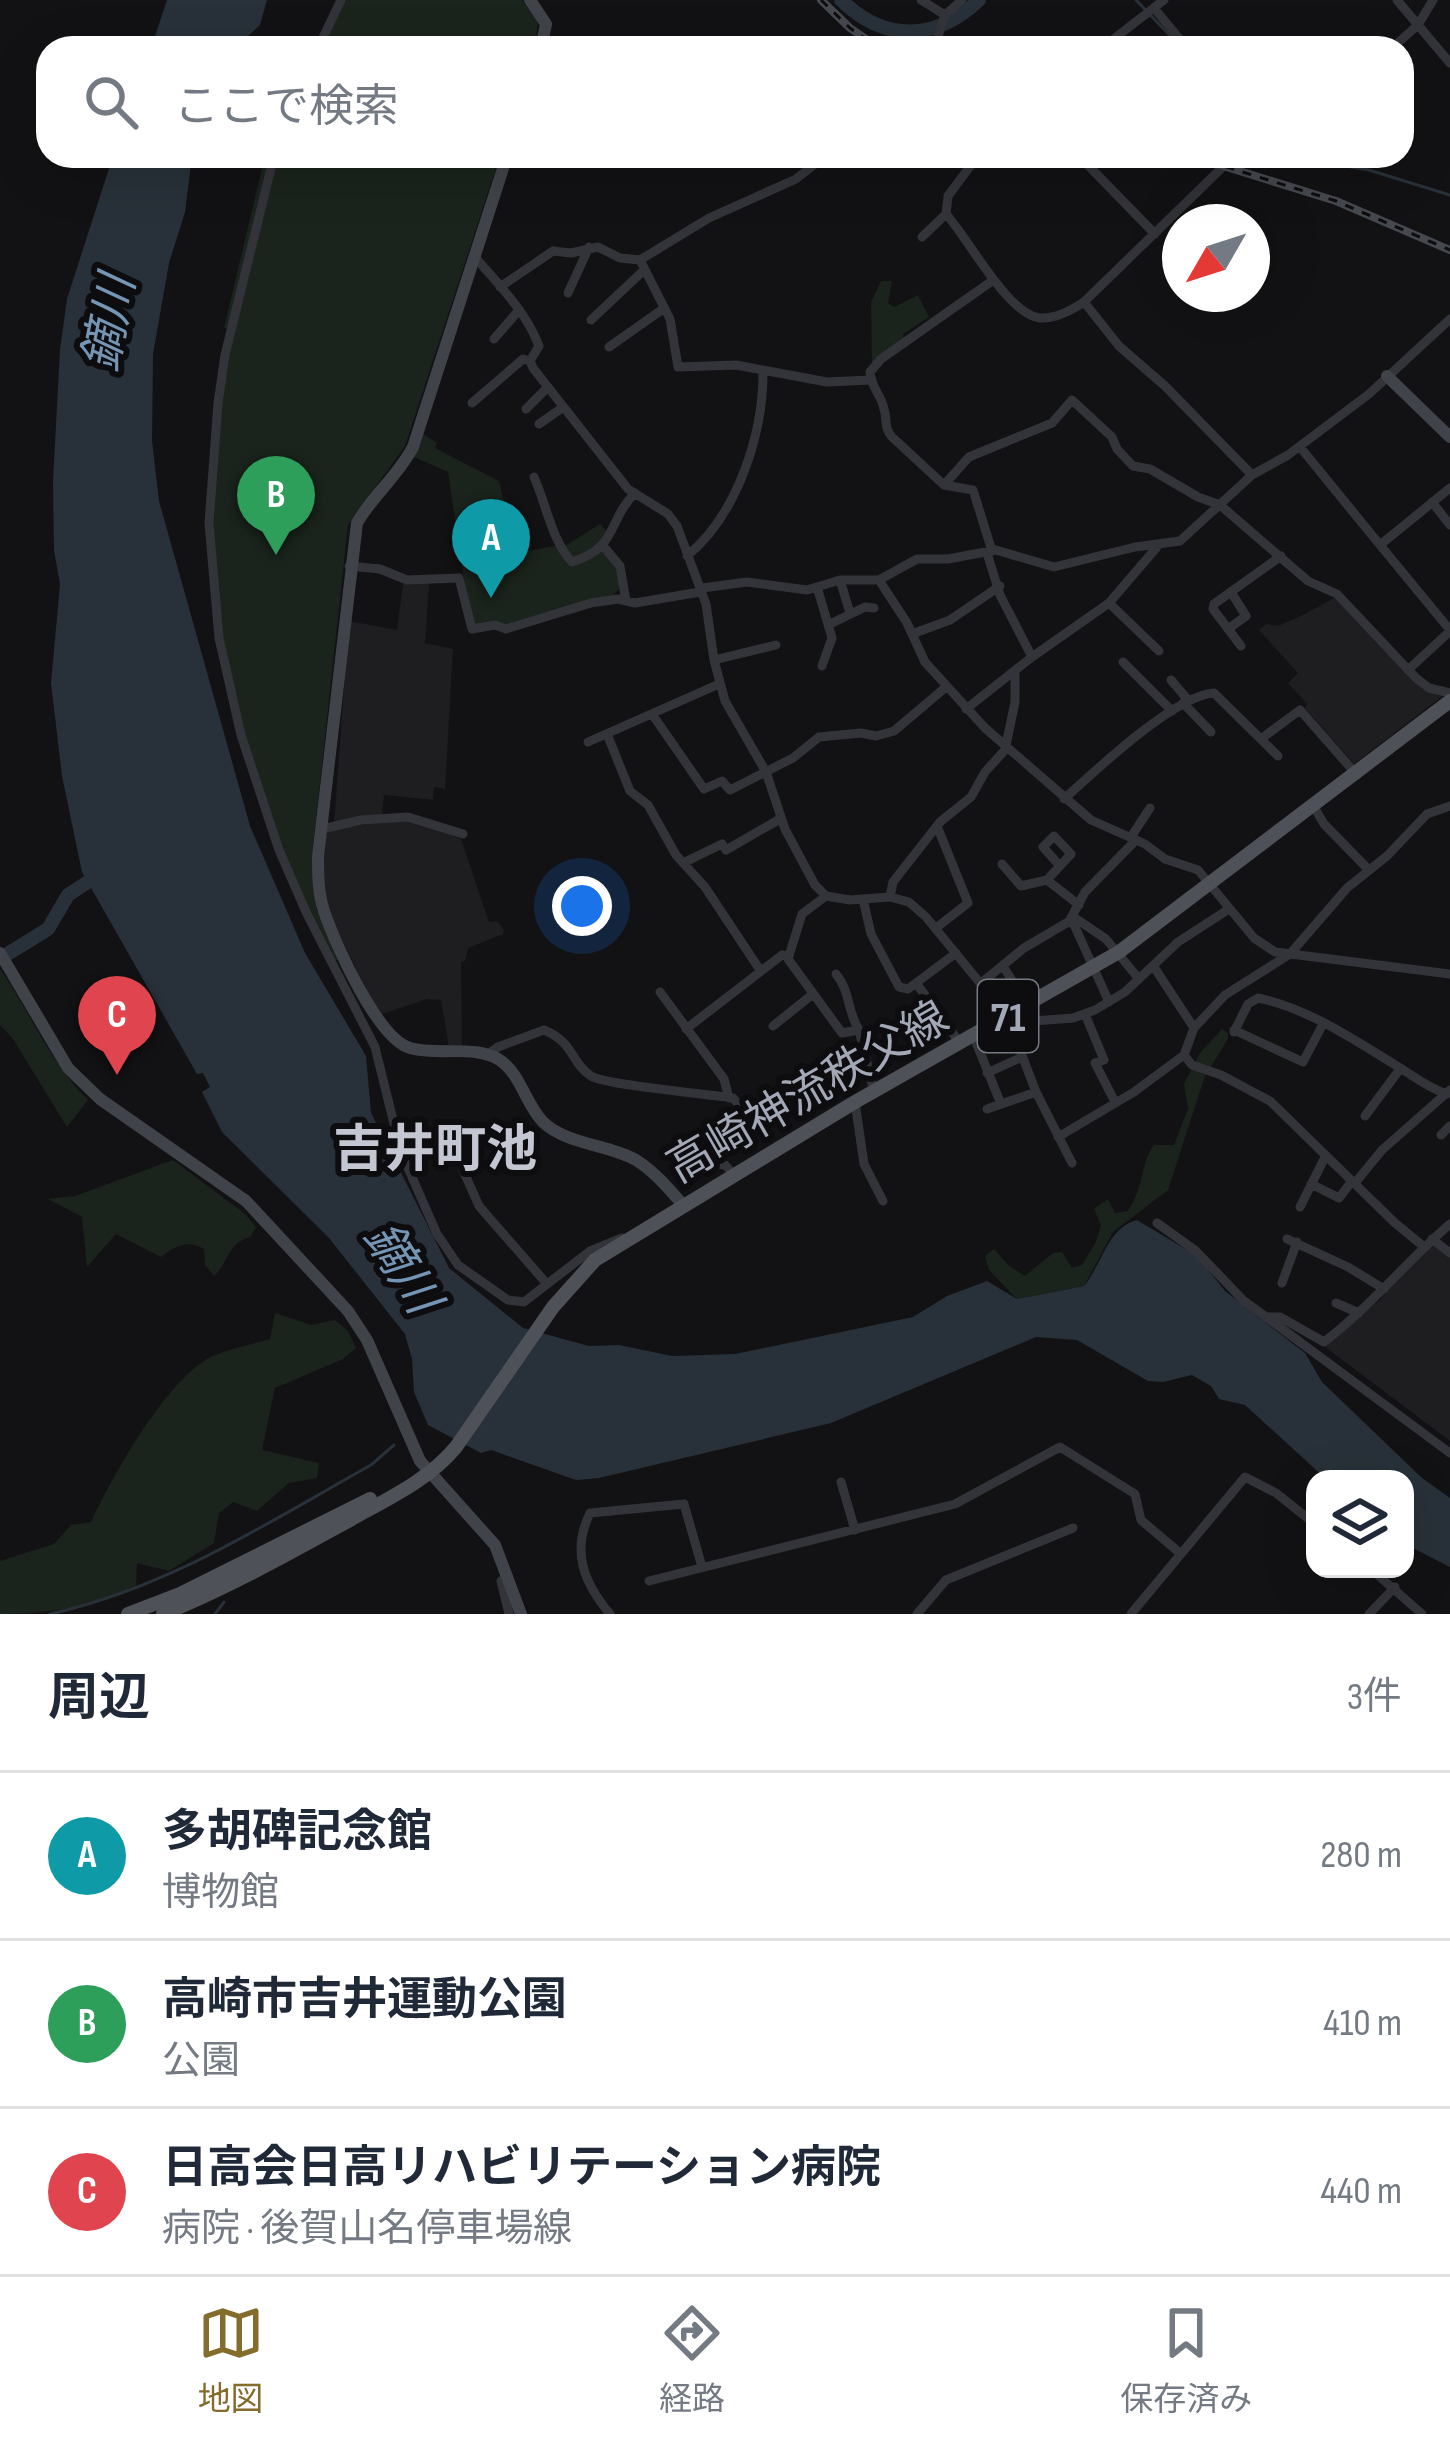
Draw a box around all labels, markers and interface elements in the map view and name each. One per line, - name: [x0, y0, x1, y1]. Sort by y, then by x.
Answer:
- search box: [36, 36, 1414, 168]
- icon: search: [78, 69, 144, 135]
- text: ここで検索: [174, 80, 399, 135]
- north arrow: [1162, 204, 1270, 312]
- water label: 鏑川: [73, 266, 149, 376]
- pin: B: [237, 456, 315, 555]
- pin: A: [452, 499, 530, 598]
- your location: [552, 876, 612, 936]
- pin: C: [78, 976, 156, 1075]
- road number: 71: [978, 980, 1038, 1052]
- street label: 高崎神流秩父線: [658, 991, 958, 1196]
- district label: 吉井町池: [333, 1120, 537, 1181]
- water label: 鏑川: [351, 1213, 453, 1328]
- map controls: [1306, 1470, 1414, 1578]
- button: layers: [1306, 1470, 1414, 1578]
- text: 周辺: [48, 1668, 150, 1729]
- text: 3件: [1347, 1674, 1402, 1721]
- text: 多胡碑記念館: [162, 1805, 432, 1860]
- text: A: [78, 1832, 96, 1879]
- text: 280 m: [1320, 1832, 1402, 1879]
- text: 博物館: [162, 1870, 279, 1917]
- text: 高崎市吉井運動公園: [162, 1973, 567, 2028]
- text: B: [78, 2000, 96, 2047]
- text: 410 m: [1323, 2000, 1402, 2047]
- text: 公園: [162, 2038, 240, 2085]
- text: 日高会日高リハビリテーション病院: [162, 2141, 881, 2196]
- text: C: [77, 2168, 97, 2215]
- text: 440 m: [1321, 2168, 1402, 2215]
- text: 病院 · 後賀山名停車場線: [162, 2206, 572, 2253]
- tab: 地図: [198, 2300, 264, 2420]
- tab: 経路: [659, 2300, 725, 2420]
- tab: 保存済み: [1120, 2300, 1252, 2420]

